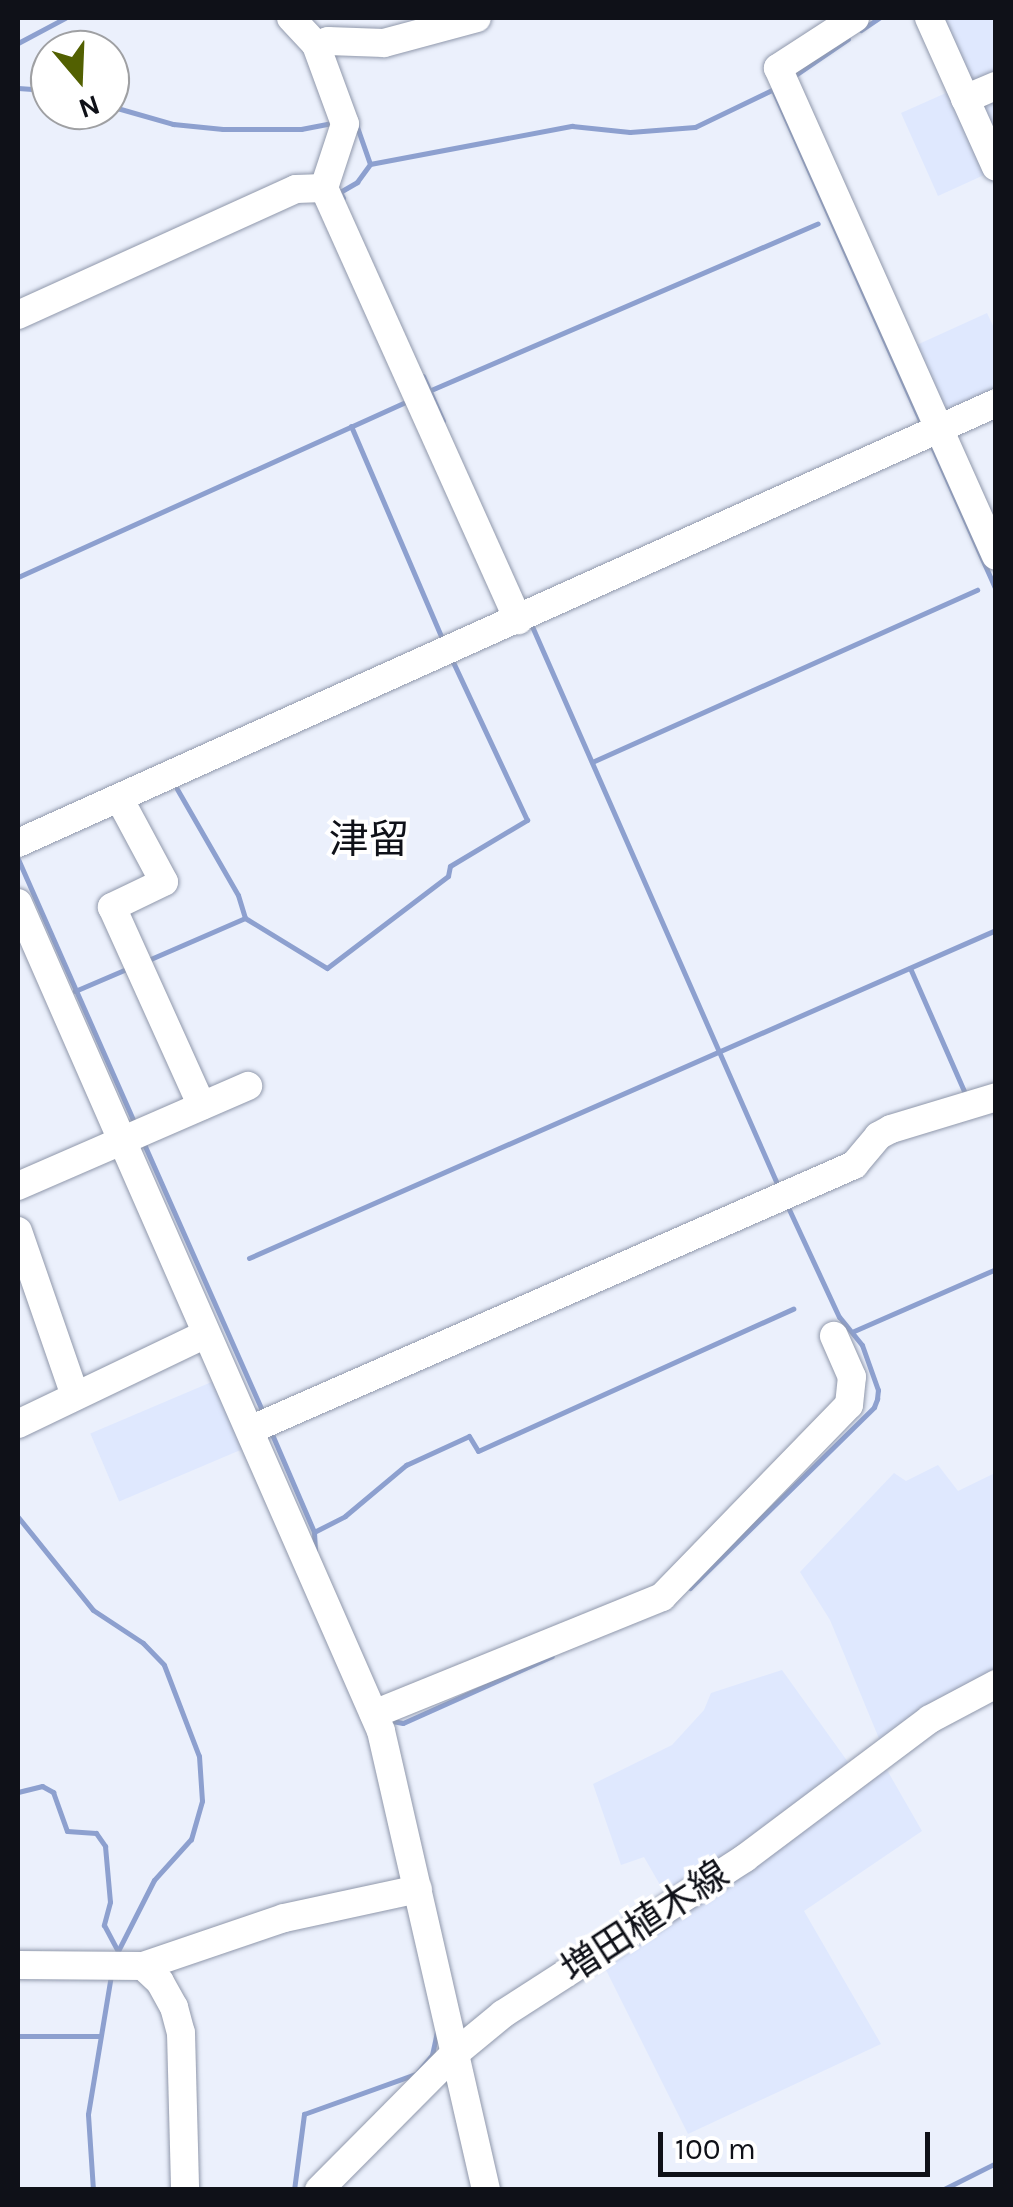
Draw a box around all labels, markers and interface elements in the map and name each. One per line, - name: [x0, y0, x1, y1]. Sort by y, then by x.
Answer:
- north arrow: [30, 30, 130, 130]
- text: N: [74, 88, 104, 126]
- district label: 津留: [329, 816, 409, 864]
- street label: 増田植木線: [553, 1851, 737, 1993]
- scale bar: [663, 2112, 936, 2174]
- text: 100 m: [675, 2131, 756, 2167]

